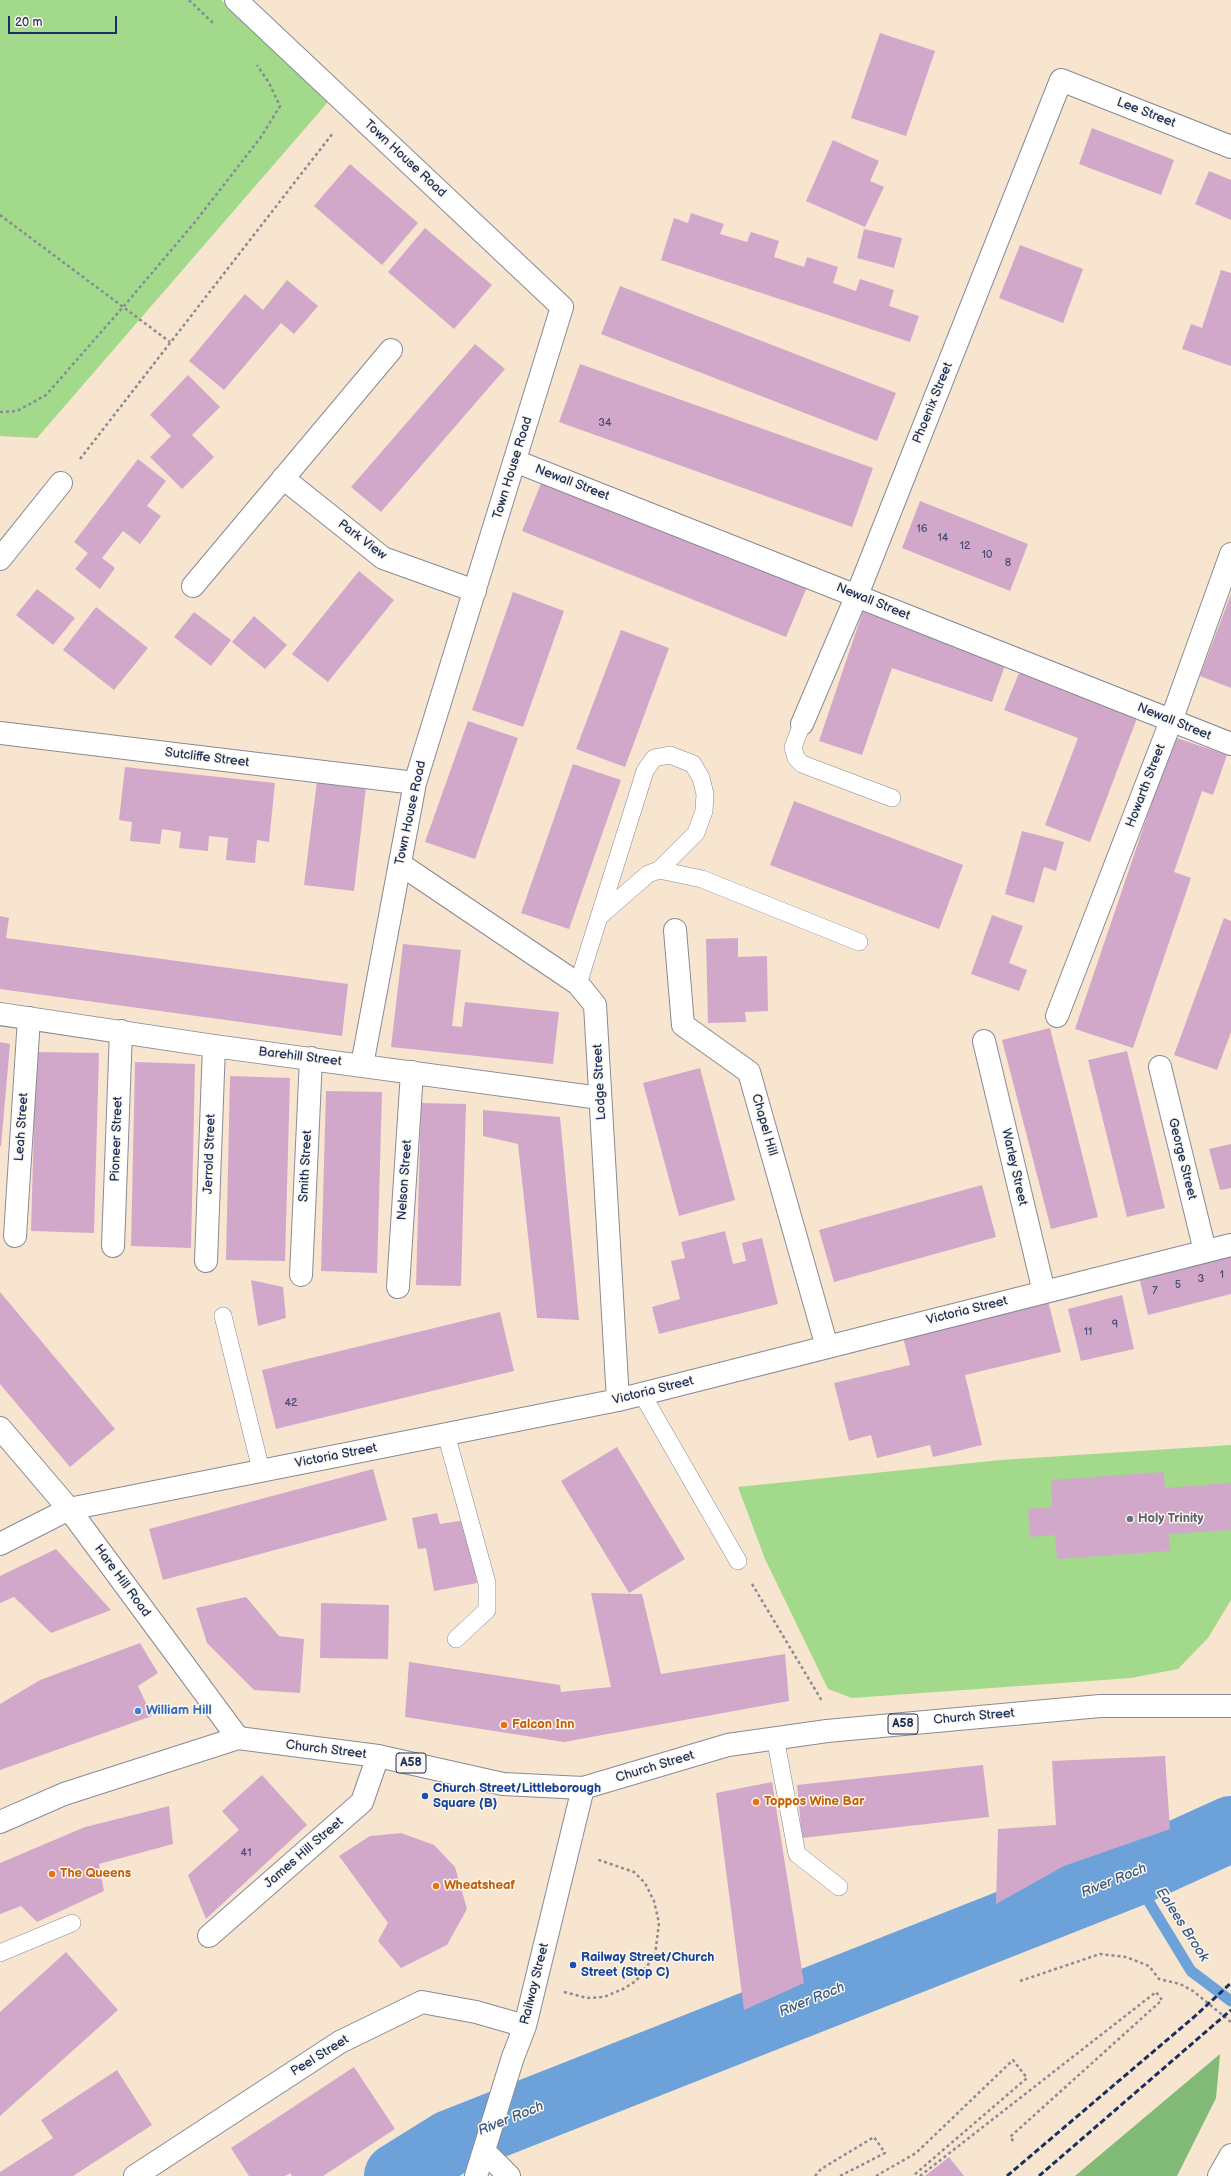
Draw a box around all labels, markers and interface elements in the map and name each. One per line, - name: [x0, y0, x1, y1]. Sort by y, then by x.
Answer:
- scale bar: [10, 8, 119, 34]
- text: 20 m: [15, 15, 42, 30]
- street label: Lee Street: [1114, 95, 1178, 131]
- street label: Town House Road: [361, 117, 449, 201]
- street label: Phoenix Street: [910, 360, 956, 446]
- street label: Town House Road: [490, 415, 536, 521]
- house number: 34: [598, 416, 612, 430]
- street label: Newall Street: [533, 462, 611, 504]
- street label: Park View: [335, 517, 389, 563]
- house number: 16: [917, 522, 927, 536]
- house number: 14: [938, 531, 948, 545]
- house number: 12: [960, 539, 970, 553]
- house number: 10: [982, 548, 992, 562]
- house number: 8: [1005, 556, 1011, 570]
- street label: Newall Street: [834, 580, 912, 624]
- street label: Newall Street: [1135, 700, 1213, 744]
- street label: Howarth Street: [1123, 742, 1169, 830]
- street label: Sutcliffe Street: [164, 745, 250, 771]
- street label: Town House Road: [392, 759, 430, 867]
- street label: Lodge Street: [590, 1043, 610, 1121]
- street label: Barehill Street: [258, 1044, 342, 1070]
- street label: Leah Street: [12, 1092, 32, 1162]
- street label: Chapel Hill: [748, 1092, 780, 1158]
- street label: Pioneer Street: [108, 1096, 126, 1182]
- street label: Jerrold Street: [201, 1114, 219, 1194]
- street label: George Street: [1164, 1116, 1200, 1202]
- street label: Warley Street: [998, 1127, 1030, 1207]
- street label: Smith Street: [296, 1130, 316, 1202]
- street label: Nelson Street: [394, 1139, 416, 1221]
- house number: 1: [1220, 1268, 1224, 1282]
- house number: 3: [1198, 1272, 1204, 1286]
- house number: 5: [1175, 1278, 1181, 1292]
- house number: 7: [1152, 1284, 1158, 1298]
- street label: Victoria Street: [925, 1293, 1009, 1329]
- house number: 9: [1112, 1318, 1118, 1332]
- house number: 11: [1084, 1325, 1092, 1339]
- street label: Victoria Street: [611, 1373, 695, 1409]
- house number: 42: [284, 1396, 298, 1410]
- street label: Victoria Street: [294, 1440, 378, 1472]
- place label: Holy Trinity: [1138, 1511, 1203, 1527]
- marker: Holy Trinity: [1125, 1514, 1135, 1524]
- street label: Hare Hill Road: [90, 1542, 154, 1620]
- place label: William Hill: [146, 1703, 212, 1719]
- marker: William Hill: [133, 1706, 143, 1716]
- street label: Church Street: [933, 1706, 1015, 1728]
- road number: A58: [888, 1714, 918, 1734]
- place label: Falcon Inn: [512, 1717, 574, 1733]
- marker: Falcon Inn: [499, 1720, 509, 1730]
- street label: Church Street: [285, 1737, 367, 1763]
- street label: Church Street: [614, 1748, 696, 1786]
- road number: A58: [396, 1753, 426, 1773]
- place label: Church Street/Littleborough Square (B): [433, 1781, 601, 1812]
- marker: Church Street/Littleborough Square (B): [420, 1791, 430, 1801]
- place label: Toppos Wine Bar: [764, 1794, 864, 1810]
- marker: Toppos Wine Bar: [751, 1797, 761, 1807]
- street label: James Hill Street: [261, 1814, 347, 1892]
- house number: 41: [241, 1846, 251, 1860]
- water label: River Roch: [1079, 1860, 1149, 1902]
- place label: The Queens: [60, 1866, 131, 1882]
- marker: The Queens: [47, 1869, 57, 1879]
- place label: Wheatsheaf: [444, 1878, 515, 1894]
- marker: Wheatsheaf: [431, 1881, 441, 1891]
- water label: Ealees Brook: [1152, 1885, 1212, 1965]
- street label: Railway Street: [517, 1942, 553, 2026]
- place label: Railway Street/Church Street (Stop C): [581, 1950, 714, 1981]
- marker: Railway Street/Church Street (Stop C): [568, 1960, 578, 1970]
- water label: River Roch: [777, 1979, 847, 2021]
- street label: Peel Street: [288, 2032, 352, 2080]
- water label: River Roch: [476, 2098, 546, 2140]

